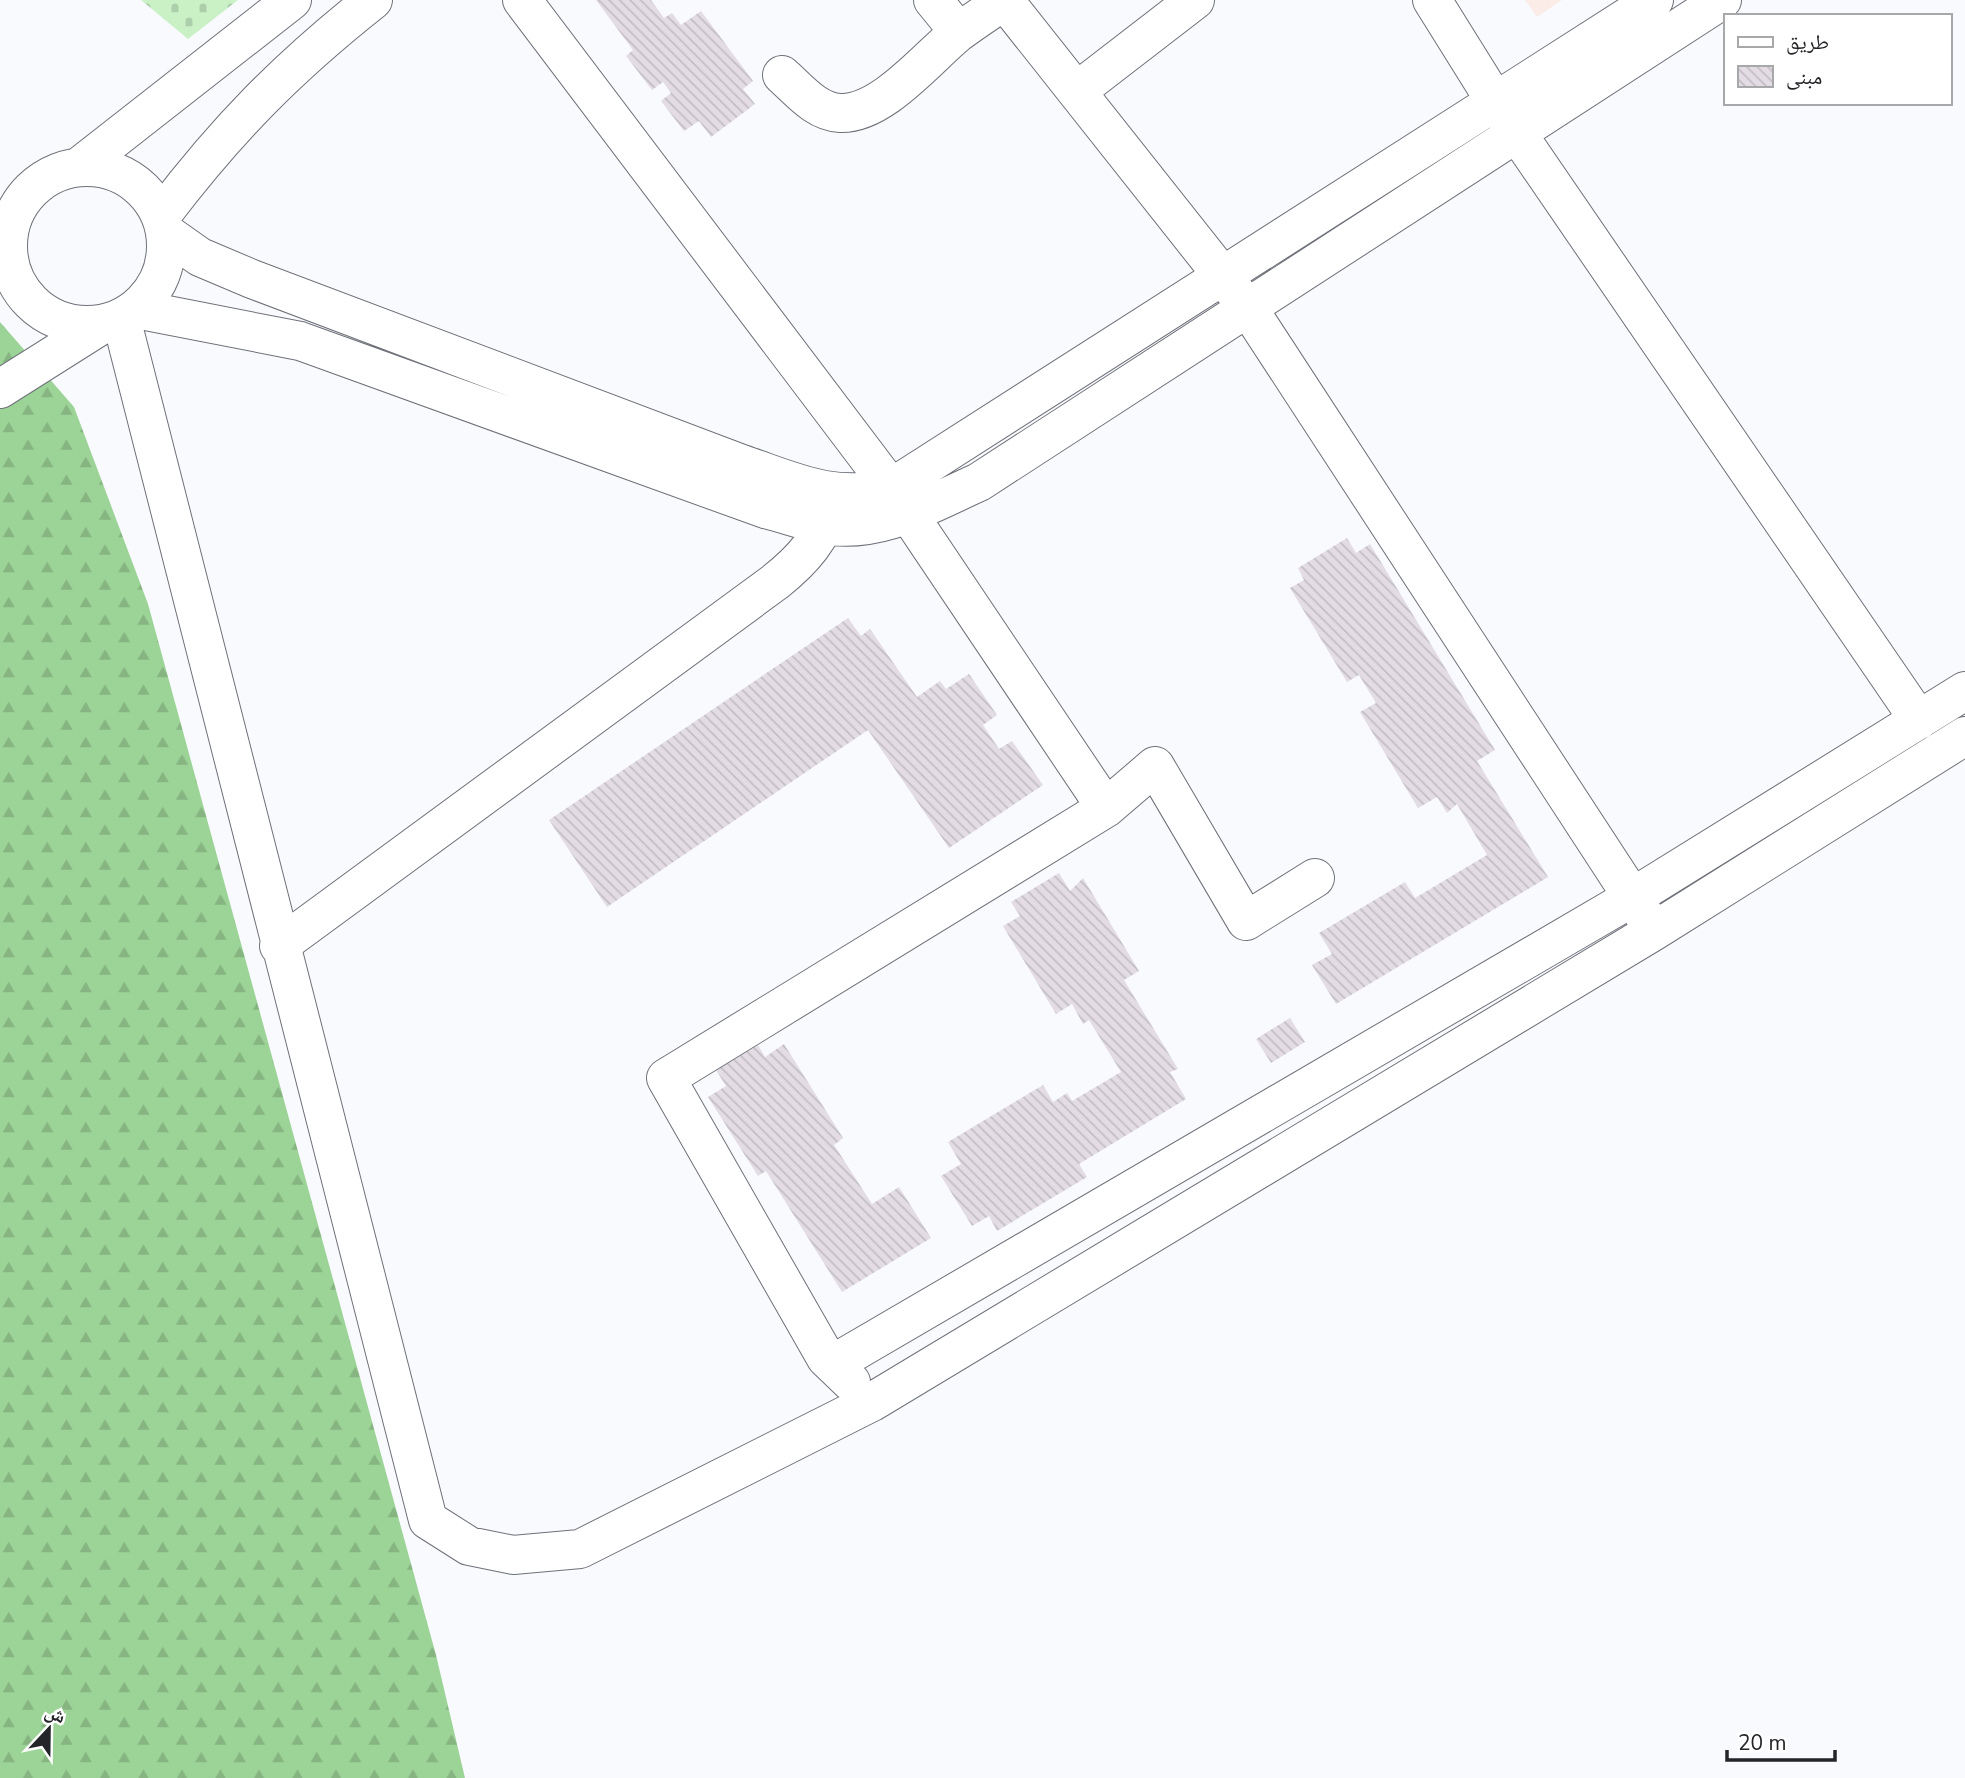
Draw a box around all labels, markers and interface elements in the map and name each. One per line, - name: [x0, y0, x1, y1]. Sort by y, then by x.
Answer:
- legend: [1724, 14, 1951, 105]
- text: طريق: [1786, 28, 1829, 56]
- text: مبنى: [1786, 63, 1822, 91]
- north arrow: [14, 1694, 84, 1764]
- text: ش: [41, 1698, 69, 1730]
- scale bar: [1727, 1718, 1836, 1762]
- text: 20 m: [1738, 1729, 1787, 1757]

